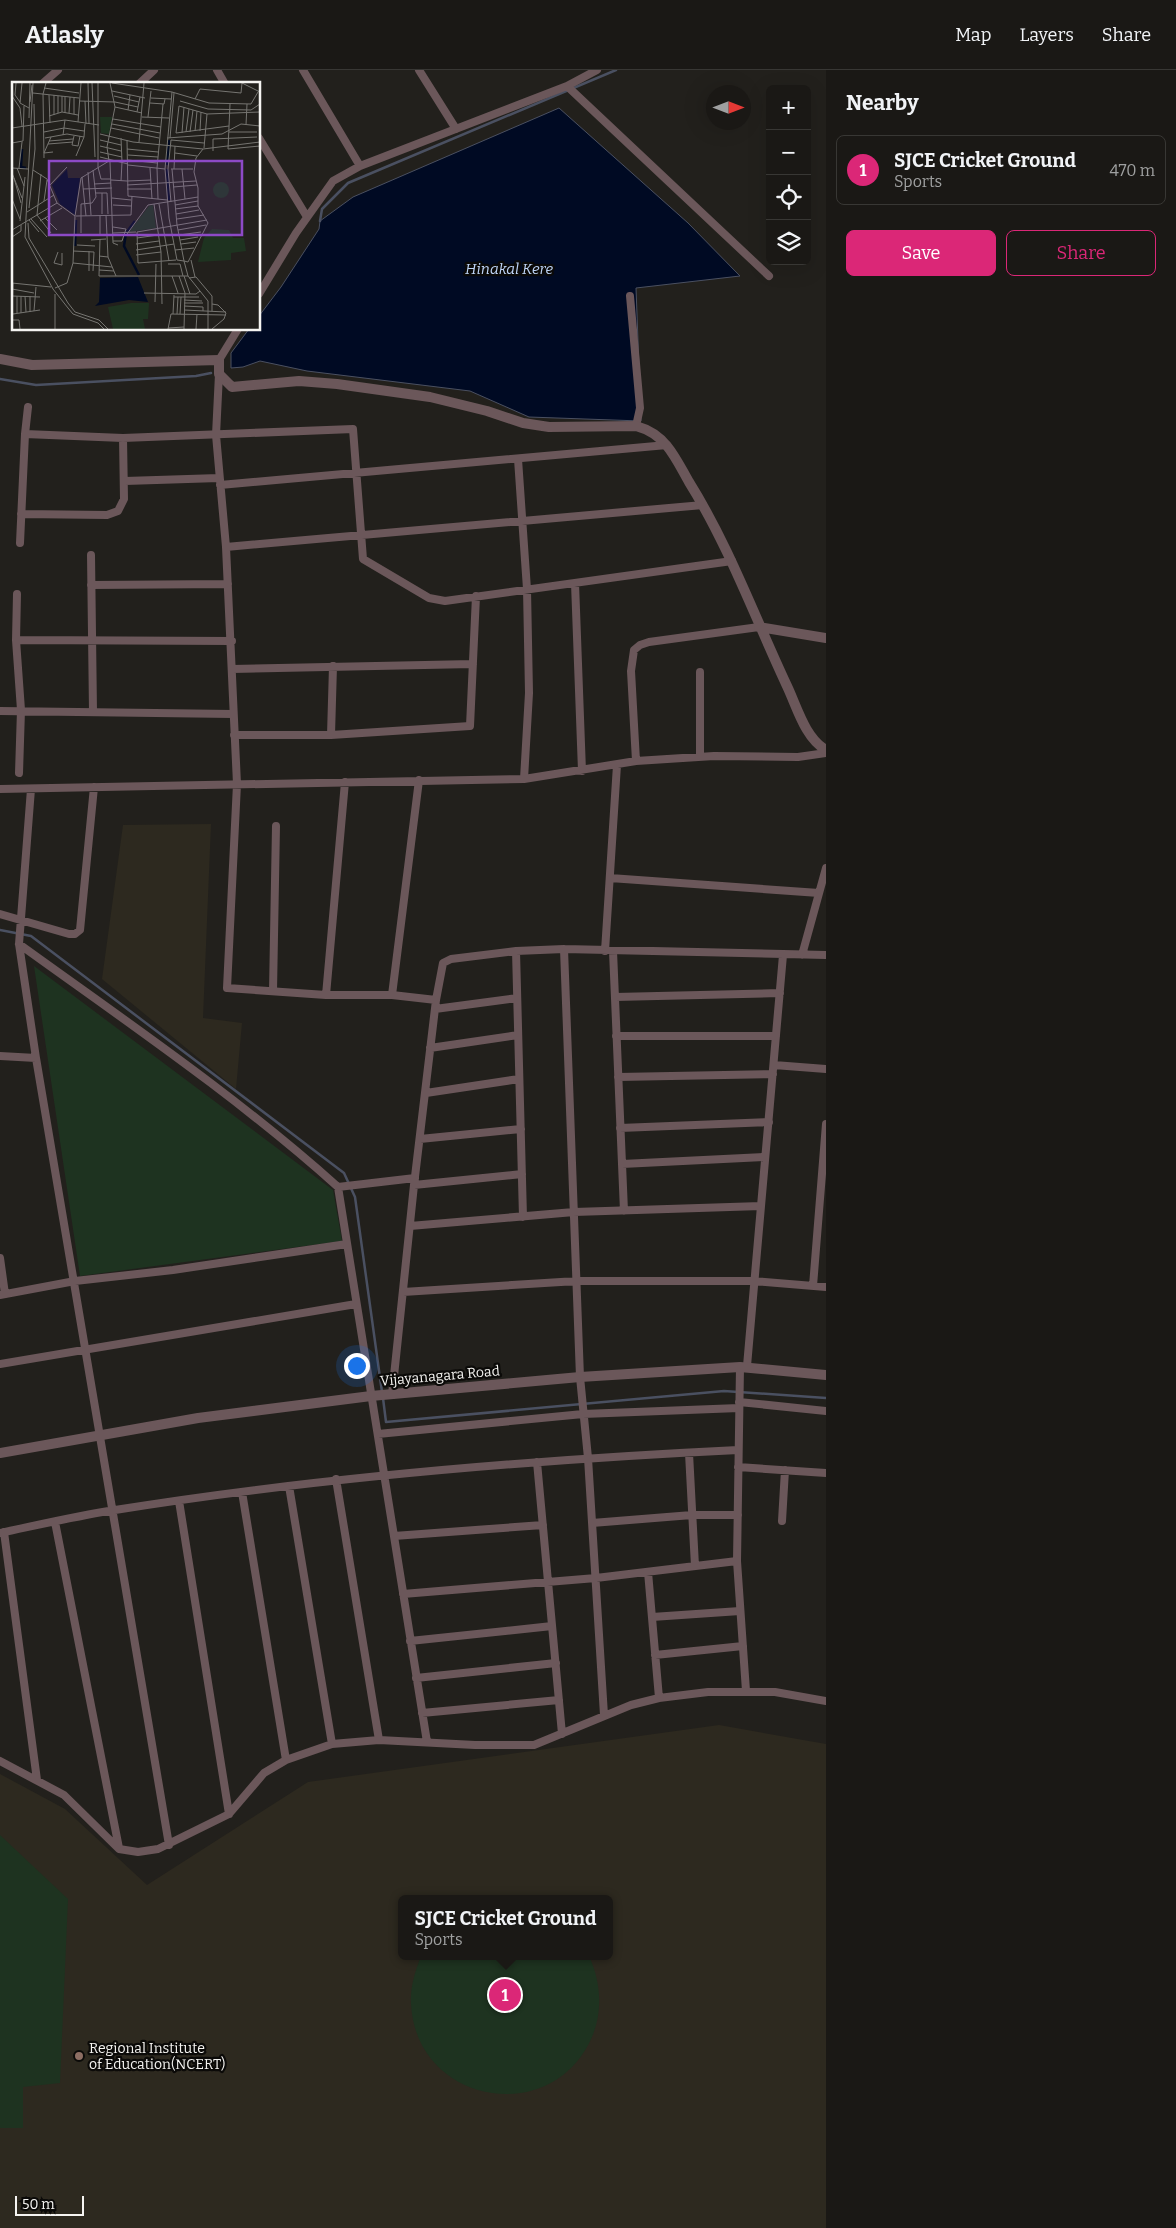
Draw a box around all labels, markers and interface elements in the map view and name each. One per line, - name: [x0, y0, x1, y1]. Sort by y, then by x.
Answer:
- text: Atlasly: [25, 21, 104, 49]
- text: Map: [955, 24, 991, 46]
- text: Layers: [1019, 24, 1074, 46]
- text: Share: [1102, 24, 1151, 46]
- inset map: [12, 82, 260, 330]
- north arrow: [706, 85, 751, 130]
- map controls: [766, 85, 811, 265]
- button: +: [766, 85, 811, 130]
- text: Nearby: [846, 90, 919, 116]
- button: −: [766, 130, 811, 175]
- text: SJCE Cricket Ground: [894, 149, 1076, 172]
- text: 1: [860, 161, 866, 180]
- text: 470 m: [1109, 161, 1155, 180]
- text: Sports: [894, 172, 942, 191]
- button: locate: [766, 175, 811, 220]
- button: layers: [766, 220, 811, 265]
- button: Save: [846, 230, 996, 276]
- button: Share: [1006, 230, 1156, 276]
- water label: Hinakal Kere: [465, 260, 553, 278]
- your location: [344, 1353, 370, 1379]
- street label: Vijayanagara Road: [379, 1362, 501, 1390]
- popup: [398, 1895, 613, 1960]
- text: SJCE Cricket Ground: [414, 1907, 597, 1930]
- text: Sports: [414, 1930, 463, 1949]
- pin: 1: [489, 1976, 521, 2014]
- place label: Regional Institute of Education(NCERT): [89, 2040, 225, 2073]
- marker: Regional Institute of Education(NCERT): [73, 2050, 85, 2062]
- scale bar: [15, 2193, 84, 2216]
- text: 50 m: [22, 2196, 55, 2213]

